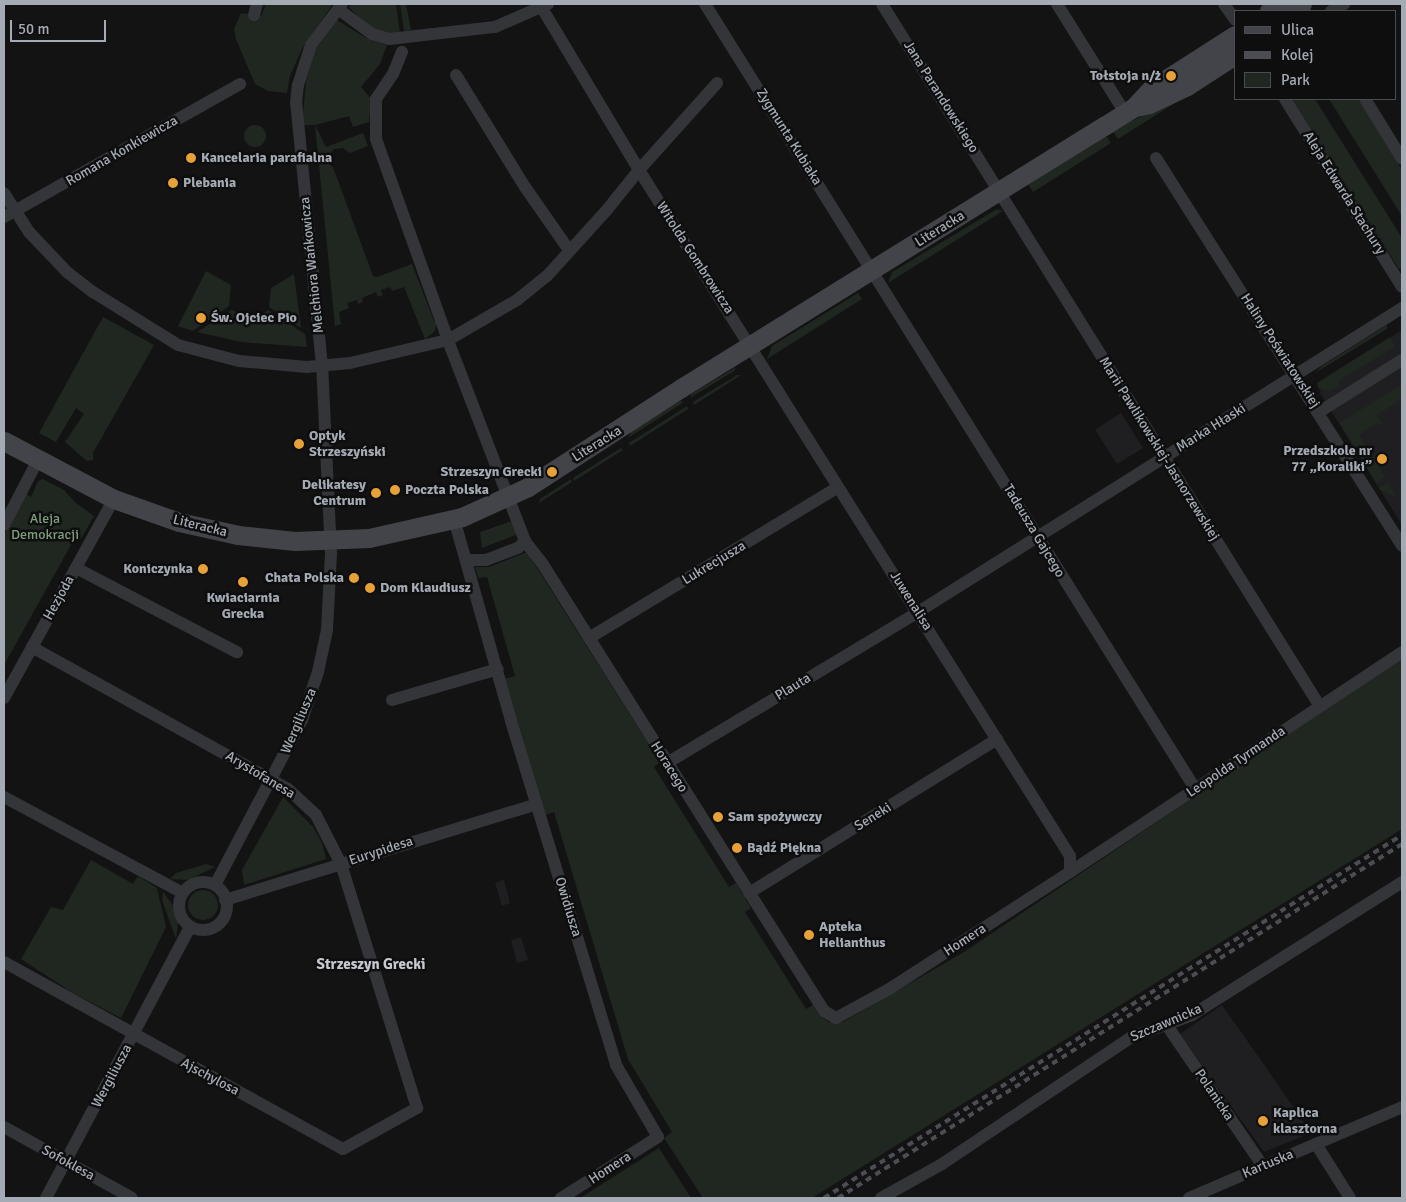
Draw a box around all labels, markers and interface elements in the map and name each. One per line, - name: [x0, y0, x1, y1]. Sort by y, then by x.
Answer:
- scale bar: [12, 10, 109, 42]
- legend: [1234, 10, 1396, 100]
- text: 50 m: [18, 20, 49, 38]
- text: Ulica: [1281, 21, 1314, 39]
- street label: Jana Parandowskiego: [900, 38, 982, 156]
- text: Kolej: [1281, 46, 1313, 64]
- place label: Tołstoja n/ż: [1090, 68, 1161, 84]
- marker: Tołstoja n/ż: [1165, 70, 1177, 82]
- text: Park: [1281, 71, 1310, 89]
- street label: Zygmunta Kubiaka: [752, 86, 826, 188]
- street label: Romana Konkiewicza: [63, 112, 181, 190]
- street label: Aleja Edwarda Stachury: [1299, 128, 1389, 258]
- place label: Kancelaria parafialna: [201, 150, 332, 166]
- marker: Kancelaria parafialna: [185, 152, 197, 164]
- place label: Plebania: [183, 175, 236, 191]
- marker: Plebania: [167, 177, 179, 189]
- street label: Melchiora Wańkowicza: [296, 196, 328, 334]
- street label: Witolda Gombrowicza: [653, 199, 737, 317]
- street label: Literacka: [912, 207, 968, 251]
- street label: Haliny Poświatowskiej: [1237, 291, 1323, 411]
- place label: Św. Ojciec Pio: [211, 310, 297, 326]
- marker: Św. Ojciec Pio: [195, 312, 207, 324]
- street label: Marii Pawlikowskiej-Jasnorzewskiej: [1095, 354, 1223, 544]
- street label: Marka Hłaski: [1173, 400, 1249, 456]
- street label: Literacka: [569, 422, 625, 466]
- place label: Optyk Strzeszyński: [309, 428, 386, 461]
- marker: Optyk Strzeszyński: [293, 438, 305, 450]
- place label: Przedszkole nr 77 „Koraliki”: [1283, 443, 1372, 476]
- marker: Przedszkole nr 77 „Koraliki”: [1376, 453, 1388, 465]
- place label: Strzeszyn Grecki: [440, 464, 542, 480]
- marker: Strzeszyn Grecki: [546, 466, 558, 478]
- place label: Delikatesy Centrum: [302, 477, 366, 510]
- street label: Tadeusza Gajcego: [1000, 481, 1068, 581]
- place label: Poczta Polska: [405, 482, 489, 498]
- marker: Poczta Polska: [389, 484, 401, 496]
- marker: Delikatesy Centrum: [370, 487, 382, 499]
- park label: Aleja Demokracji: [11, 511, 79, 544]
- street label: Literacka: [171, 511, 229, 541]
- street label: Lukrecjusza: [679, 537, 749, 589]
- place label: Koniczynka: [123, 561, 193, 577]
- marker: Koniczynka: [197, 563, 209, 575]
- street label: Juwenalisa: [886, 568, 936, 634]
- place label: Chata Polska: [265, 570, 344, 586]
- marker: Chata Polska: [348, 572, 360, 584]
- street label: Hezjoda: [40, 573, 78, 623]
- marker: Kwiaciarnia Grecka: [237, 576, 249, 588]
- place label: Dom Klaudiusz: [380, 580, 471, 596]
- marker: Dom Klaudiusz: [364, 582, 376, 594]
- place label: Kwiaciarnia Grecka: [206, 590, 280, 622]
- street label: Plauta: [772, 670, 814, 704]
- street label: Wergiliusza: [278, 686, 320, 756]
- street label: Leopolda Tyrmanda: [1183, 723, 1289, 801]
- street label: Horacego: [647, 738, 691, 796]
- street label: Arystofanesa: [222, 748, 298, 802]
- street label: Seneki: [852, 799, 894, 835]
- place label: Sam spożywczy: [728, 809, 822, 825]
- marker: Sam spożywczy: [712, 811, 724, 823]
- street label: Eurypidesa: [347, 833, 415, 869]
- place label: Bądź Piękna: [747, 840, 821, 856]
- marker: Bądź Piękna: [731, 842, 743, 854]
- street label: Owidiusza: [551, 875, 585, 939]
- place label: Apteka Helianthus: [819, 919, 886, 952]
- street label: Homera: [941, 920, 989, 960]
- marker: Apteka Helianthus: [803, 929, 815, 941]
- district label: Strzeszyn Grecki: [317, 956, 425, 974]
- street label: Szczawnicka: [1128, 1000, 1204, 1046]
- street label: Wergiliusza: [88, 1041, 136, 1111]
- street label: Ajschylosa: [178, 1055, 242, 1099]
- street label: Polanicka: [1191, 1066, 1237, 1124]
- place label: Kaplica klasztorna: [1273, 1105, 1337, 1138]
- marker: Kaplica klasztorna: [1257, 1115, 1269, 1127]
- street label: Sofoklesa: [39, 1142, 97, 1184]
- street label: Kartuska: [1240, 1146, 1296, 1182]
- street label: Homera: [586, 1148, 634, 1188]

